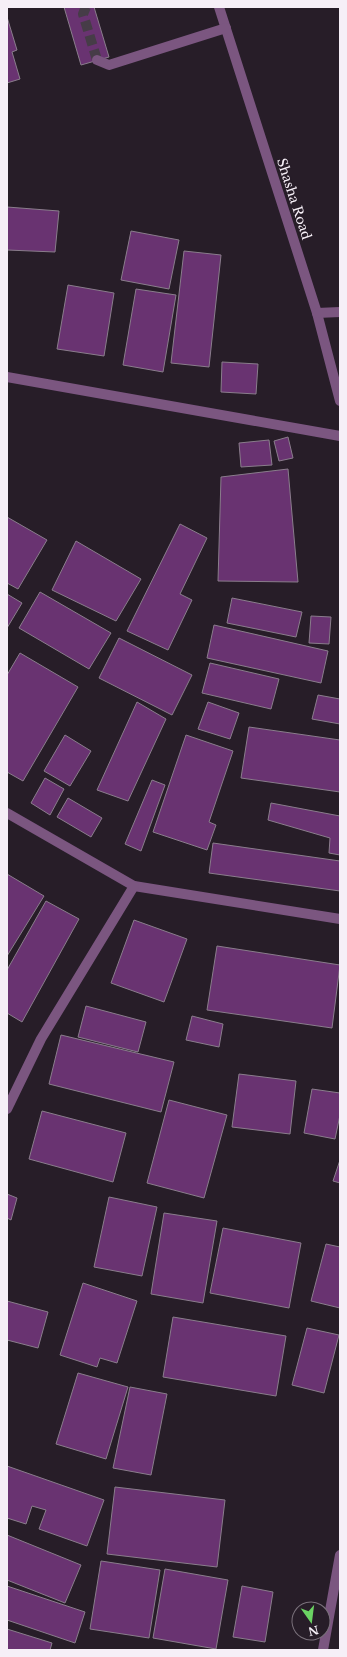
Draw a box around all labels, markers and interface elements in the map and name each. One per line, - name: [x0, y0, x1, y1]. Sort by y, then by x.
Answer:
- street label: Shasha Road: [273, 156, 315, 242]
- north arrow: [291, 1601, 331, 1641]
- text: N: [306, 1623, 320, 1639]

